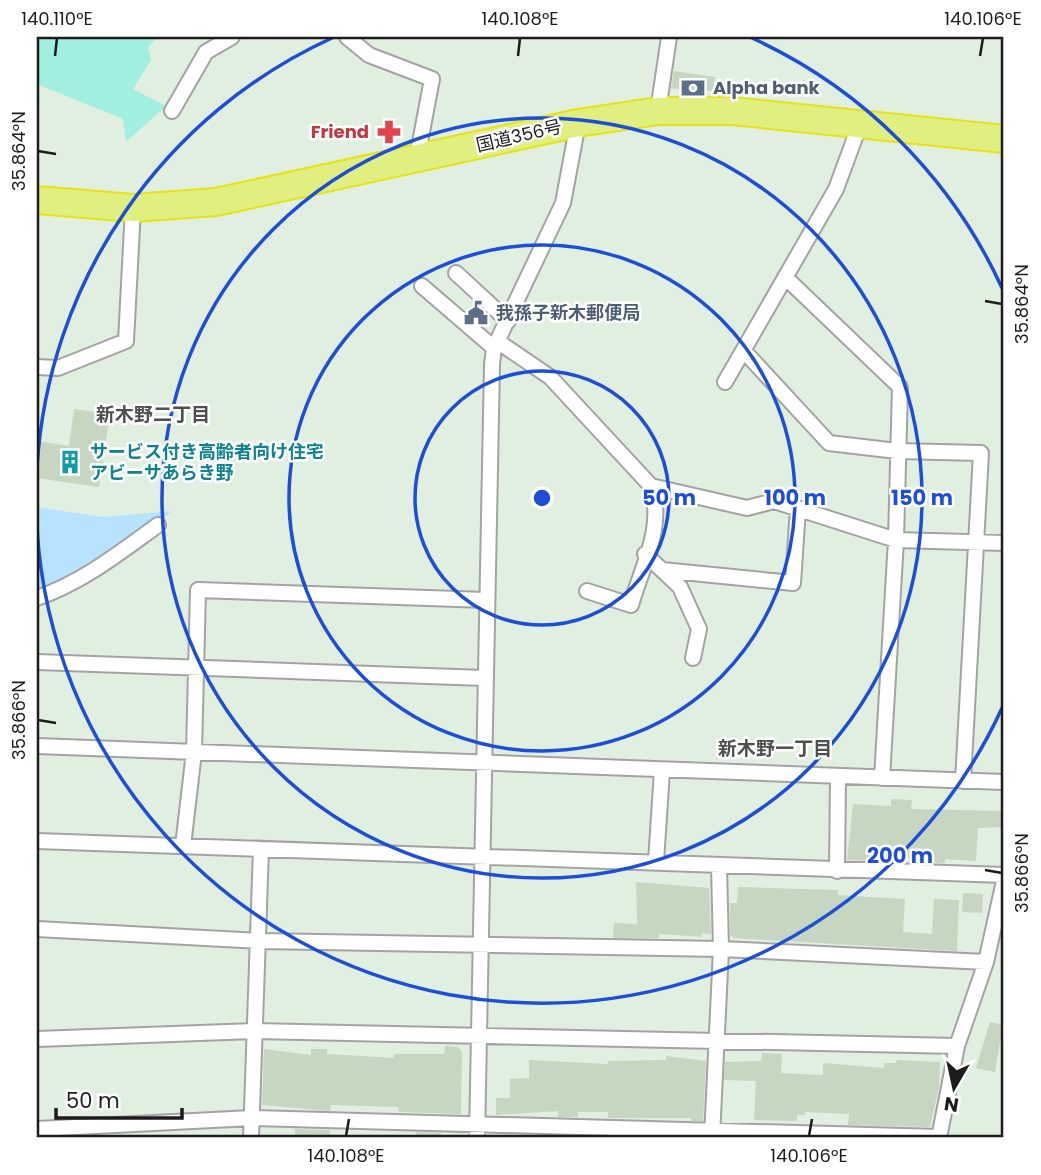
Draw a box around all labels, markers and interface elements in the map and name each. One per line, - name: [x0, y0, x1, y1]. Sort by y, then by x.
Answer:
- text: 140.110°E: [21, 6, 93, 31]
- text: 140.108°E: [481, 6, 559, 31]
- text: 140.106°E: [944, 6, 1022, 31]
- bank icon: Alpha bank: [679, 74, 707, 102]
- place label: Alpha bank: [713, 75, 821, 100]
- text: 35.864°N: [6, 111, 31, 191]
- street label: 国道356号: [474, 114, 564, 158]
- pharmacy icon: Friend: [375, 118, 403, 146]
- place label: Friend: [311, 119, 369, 144]
- text: 35.864°N: [1009, 264, 1034, 344]
- public building icon: 我孫子新木郵便局: [462, 299, 490, 327]
- place label: 我孫子新木郵便局: [496, 300, 640, 325]
- district label: 新木野二丁目: [96, 401, 210, 428]
- place label: サービス付き高齢者向け住宅 アビーサあらき野: [90, 439, 324, 485]
- building icon: サービス付き高齢者向け住宅 アビーサあらき野: [56, 448, 84, 476]
- text: 50 m: [642, 483, 696, 512]
- text: 100 m: [764, 483, 826, 512]
- text: 150 m: [891, 483, 953, 512]
- centre of rings: [530, 486, 554, 510]
- text: 35.866°N: [6, 680, 31, 760]
- district label: 新木野一丁目: [718, 735, 832, 762]
- text: 35.866°N: [1009, 833, 1034, 913]
- text: 200 m: [867, 841, 933, 870]
- north arrow: [918, 1052, 988, 1122]
- scale bar: [56, 1077, 182, 1121]
- text: 50 m: [66, 1086, 120, 1115]
- text: N: [942, 1090, 961, 1119]
- text: 140.108°E: [307, 1143, 385, 1168]
- text: 140.106°E: [770, 1143, 848, 1168]

